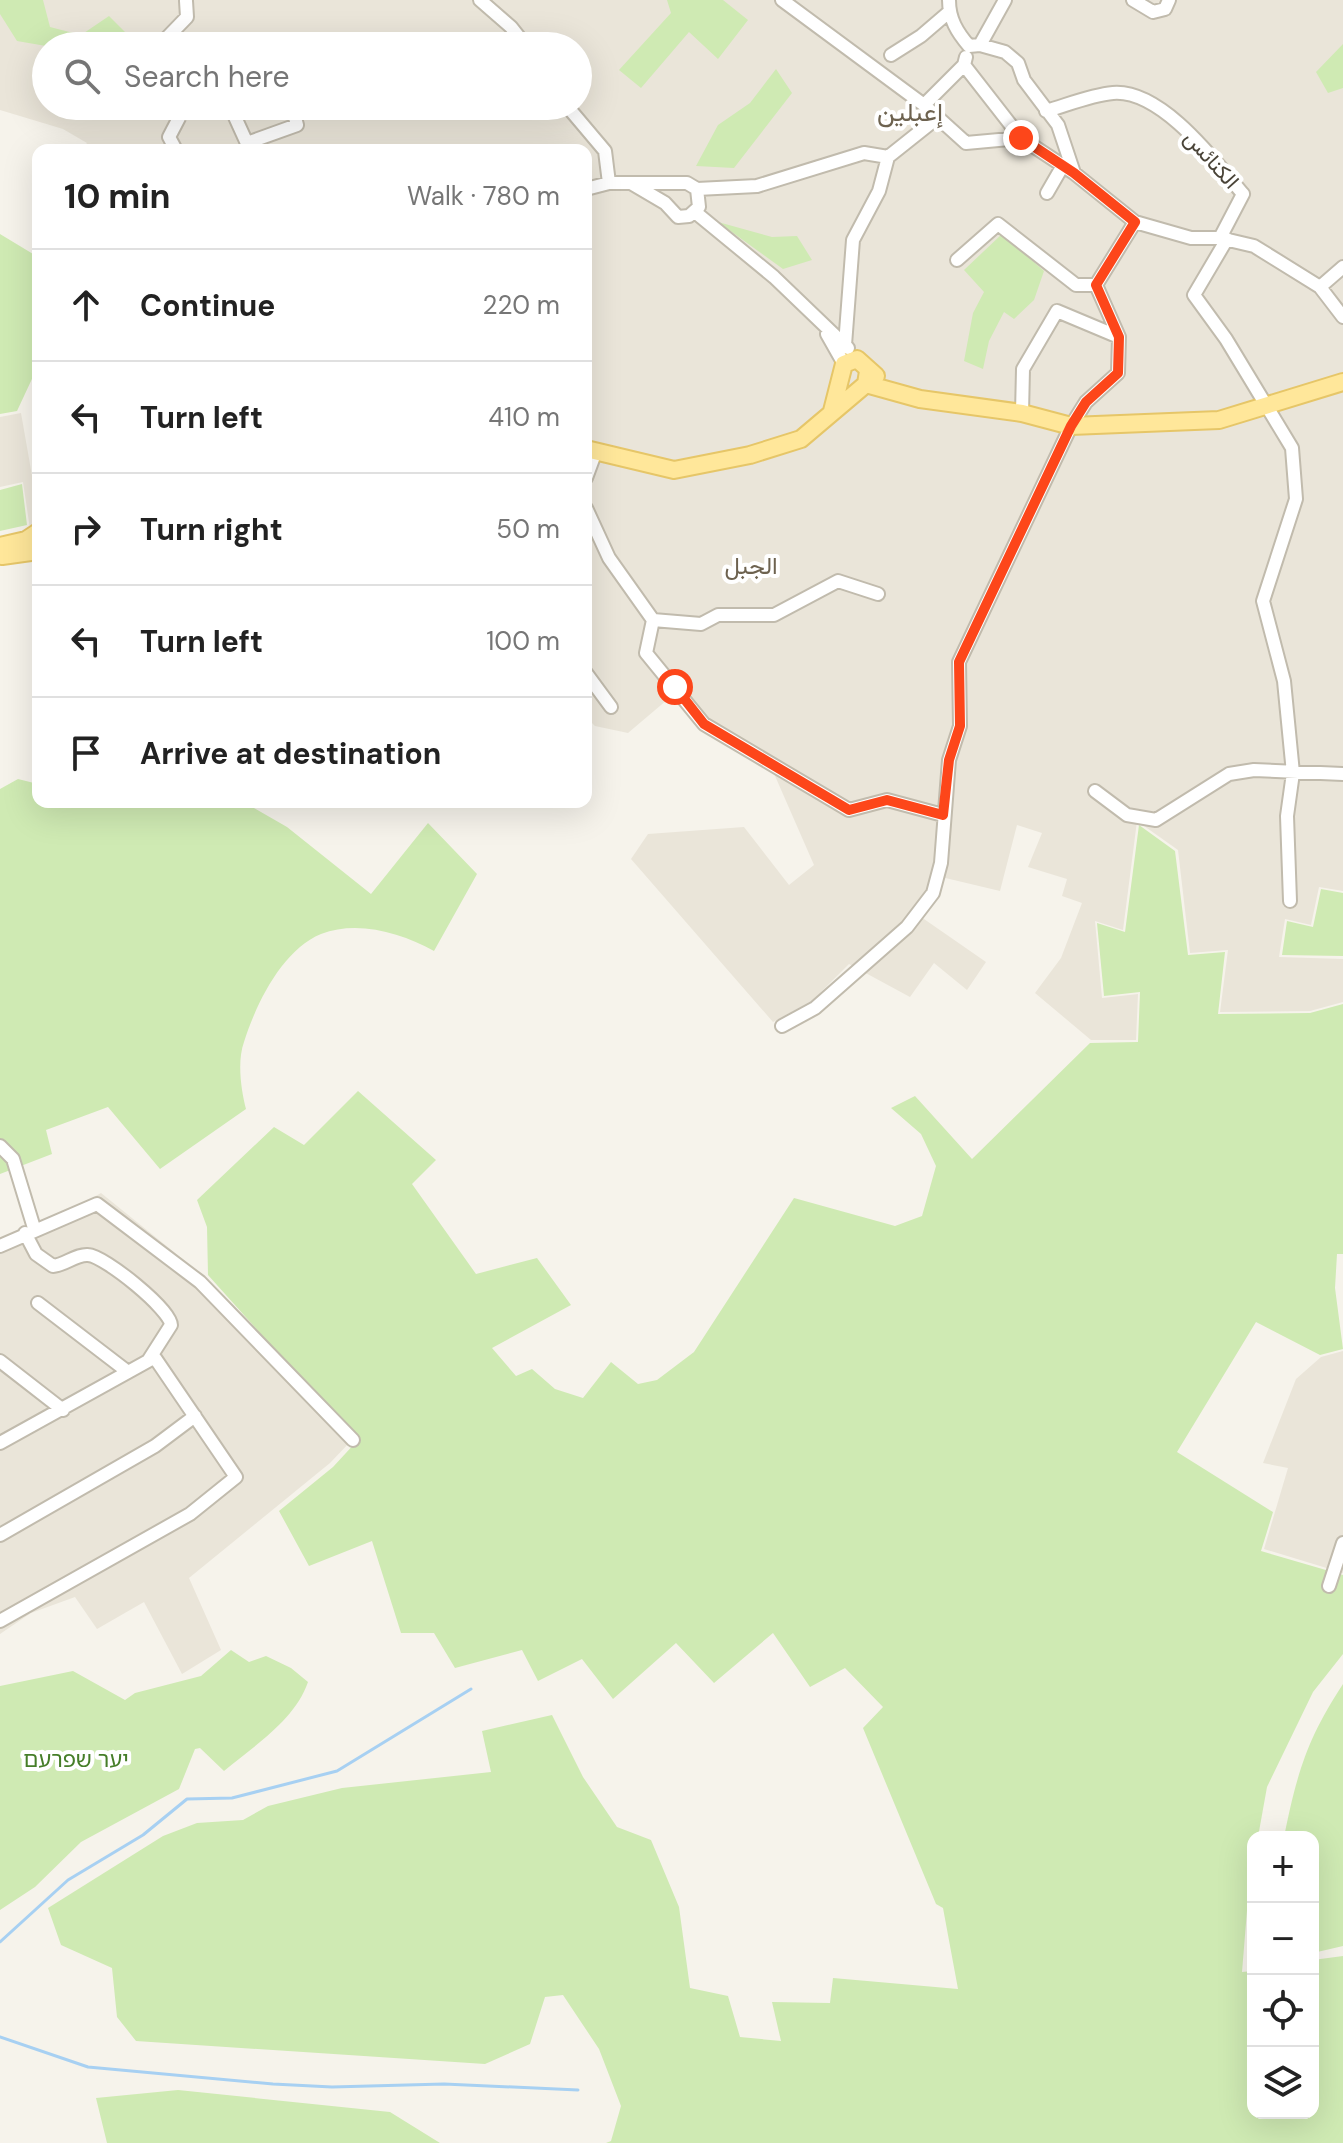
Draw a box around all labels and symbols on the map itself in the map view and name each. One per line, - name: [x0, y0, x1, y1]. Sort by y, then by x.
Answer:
- district label: إعبلين: [877, 95, 943, 129]
- route end: [1003, 120, 1039, 156]
- street label: الكنائس: [1177, 124, 1246, 195]
- district label: الجبل: [724, 550, 778, 581]
- route start: [657, 669, 693, 705]
- park label: יער שפרעם: [23, 1745, 129, 1774]

